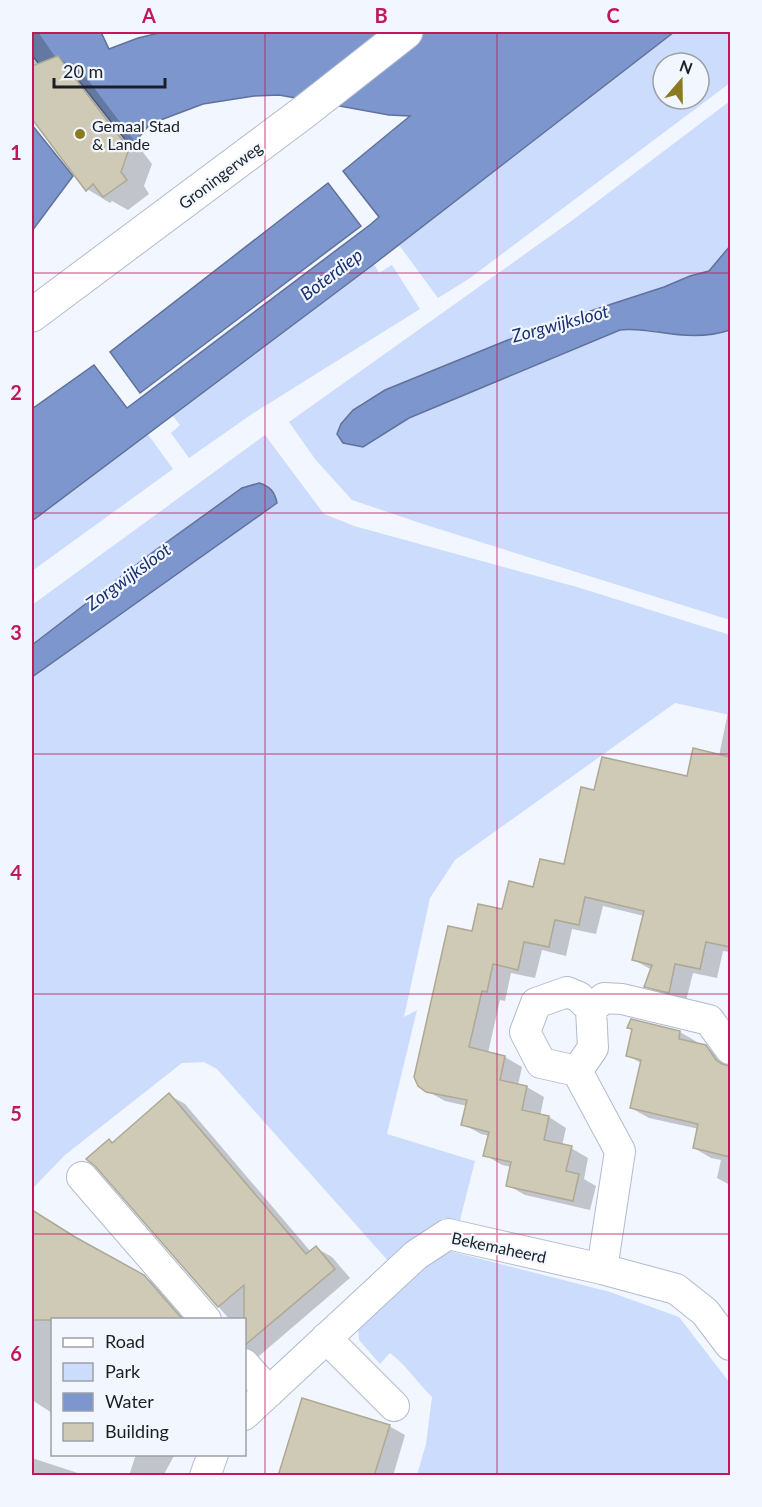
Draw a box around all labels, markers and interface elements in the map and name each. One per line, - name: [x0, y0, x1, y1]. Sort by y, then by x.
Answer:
- text: A: [141, 3, 156, 27]
- text: B: [374, 3, 388, 27]
- text: C: [606, 3, 620, 27]
- scale bar: [54, 51, 165, 89]
- north arrow: [651, 51, 711, 111]
- text: N: [677, 55, 695, 77]
- text: 20 m: [63, 60, 103, 82]
- place label: Gemaal Stad & Lande: [92, 116, 180, 153]
- marker: Gemaal Stad & Lande: [73, 127, 87, 141]
- street label: Groningerweg: [175, 137, 265, 213]
- text: 1: [10, 140, 22, 164]
- water label: Boterdiep: [296, 243, 366, 305]
- water label: Zorgwijksloot: [508, 299, 612, 347]
- text: 2: [10, 380, 22, 404]
- water label: Zorgwijksloot: [80, 537, 175, 615]
- text: 3: [10, 620, 22, 644]
- text: 4: [10, 860, 22, 884]
- text: 5: [10, 1101, 22, 1125]
- street label: Bekemaheerd: [450, 1228, 548, 1266]
- legend: [51, 1318, 246, 1456]
- text: Road: [105, 1330, 145, 1352]
- text: 6: [10, 1341, 22, 1365]
- text: Park: [105, 1360, 141, 1382]
- text: Water: [105, 1390, 154, 1412]
- text: Building: [105, 1420, 169, 1442]

